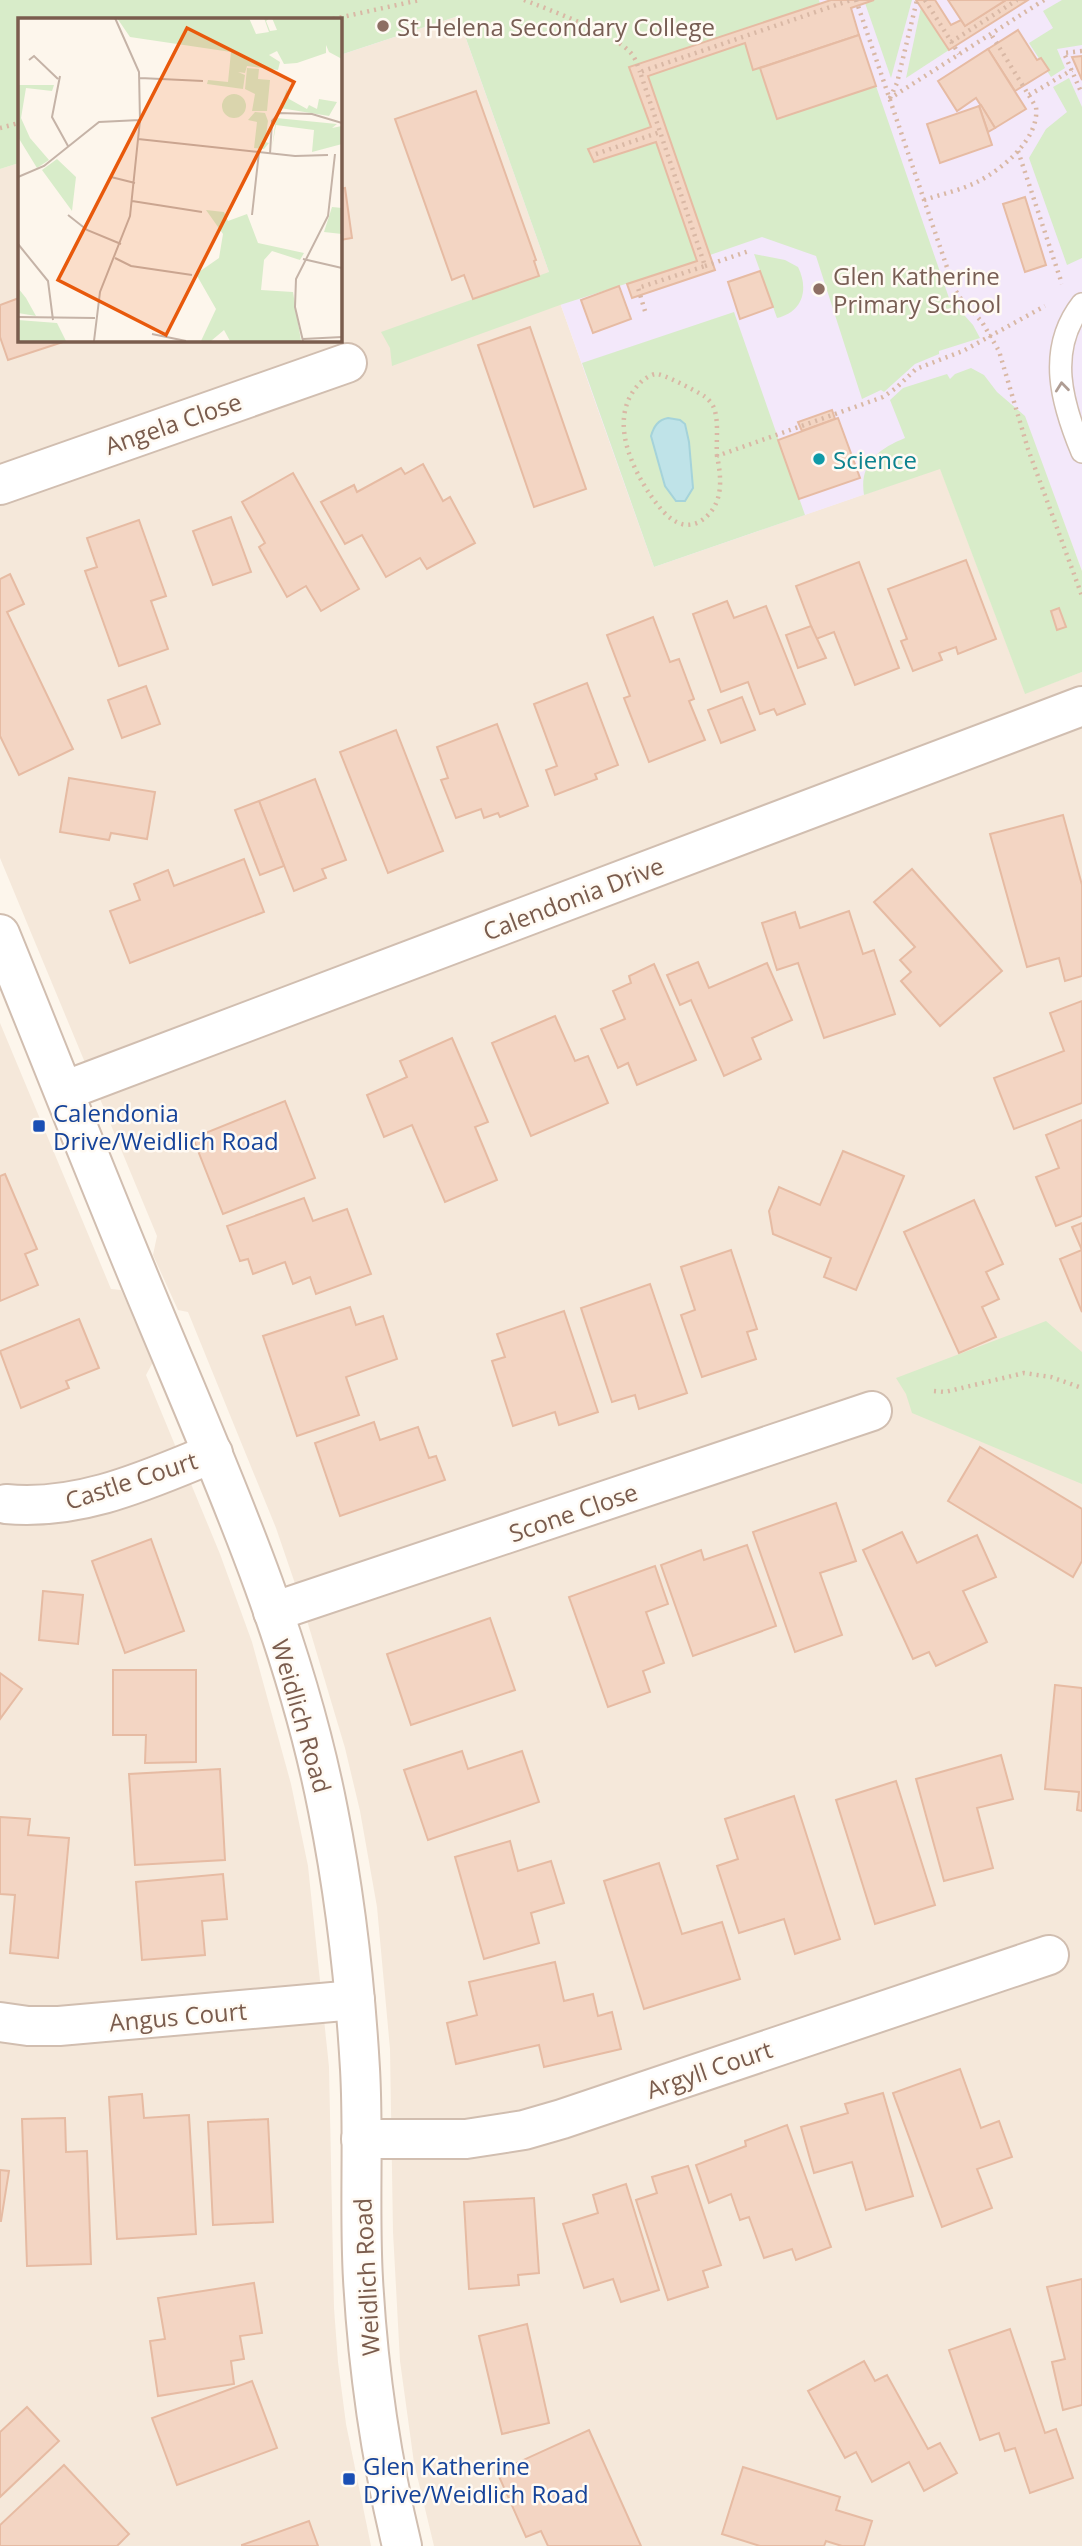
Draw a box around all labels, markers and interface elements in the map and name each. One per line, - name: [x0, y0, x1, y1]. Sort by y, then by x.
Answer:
- place label: St Helena Secondary College: [397, 10, 715, 43]
- inset map: [18, 18, 341, 341]
- marker: St Helena Secondary College: [375, 18, 391, 34]
- place label: Glen Katherine Primary School: [833, 259, 1001, 320]
- marker: Glen Katherine Primary School: [811, 281, 827, 297]
- one-way arrow: [1054, 381, 1069, 393]
- street label: Angela Close: [100, 384, 246, 462]
- place label: Science: [833, 443, 917, 476]
- marker: Science: [811, 451, 827, 467]
- street label: Calendonia Drive: [478, 848, 668, 948]
- place label: Calendonia Drive/Weidlich Road: [53, 1096, 279, 1157]
- marker: Calendonia Drive/Weidlich Road: [31, 1118, 47, 1134]
- street label: Castle Court: [61, 1443, 201, 1517]
- street label: Scone Close: [504, 1475, 642, 1549]
- street label: Weidlich Road: [264, 1635, 340, 1797]
- street label: Angus Court: [108, 1994, 248, 2038]
- street label: Argyll Court: [642, 2032, 776, 2106]
- street label: Weidlich Road: [345, 2197, 387, 2357]
- place label: Glen Katherine Drive/Weidlich Road: [363, 2449, 589, 2510]
- marker: Glen Katherine Drive/Weidlich Road: [341, 2471, 357, 2487]

